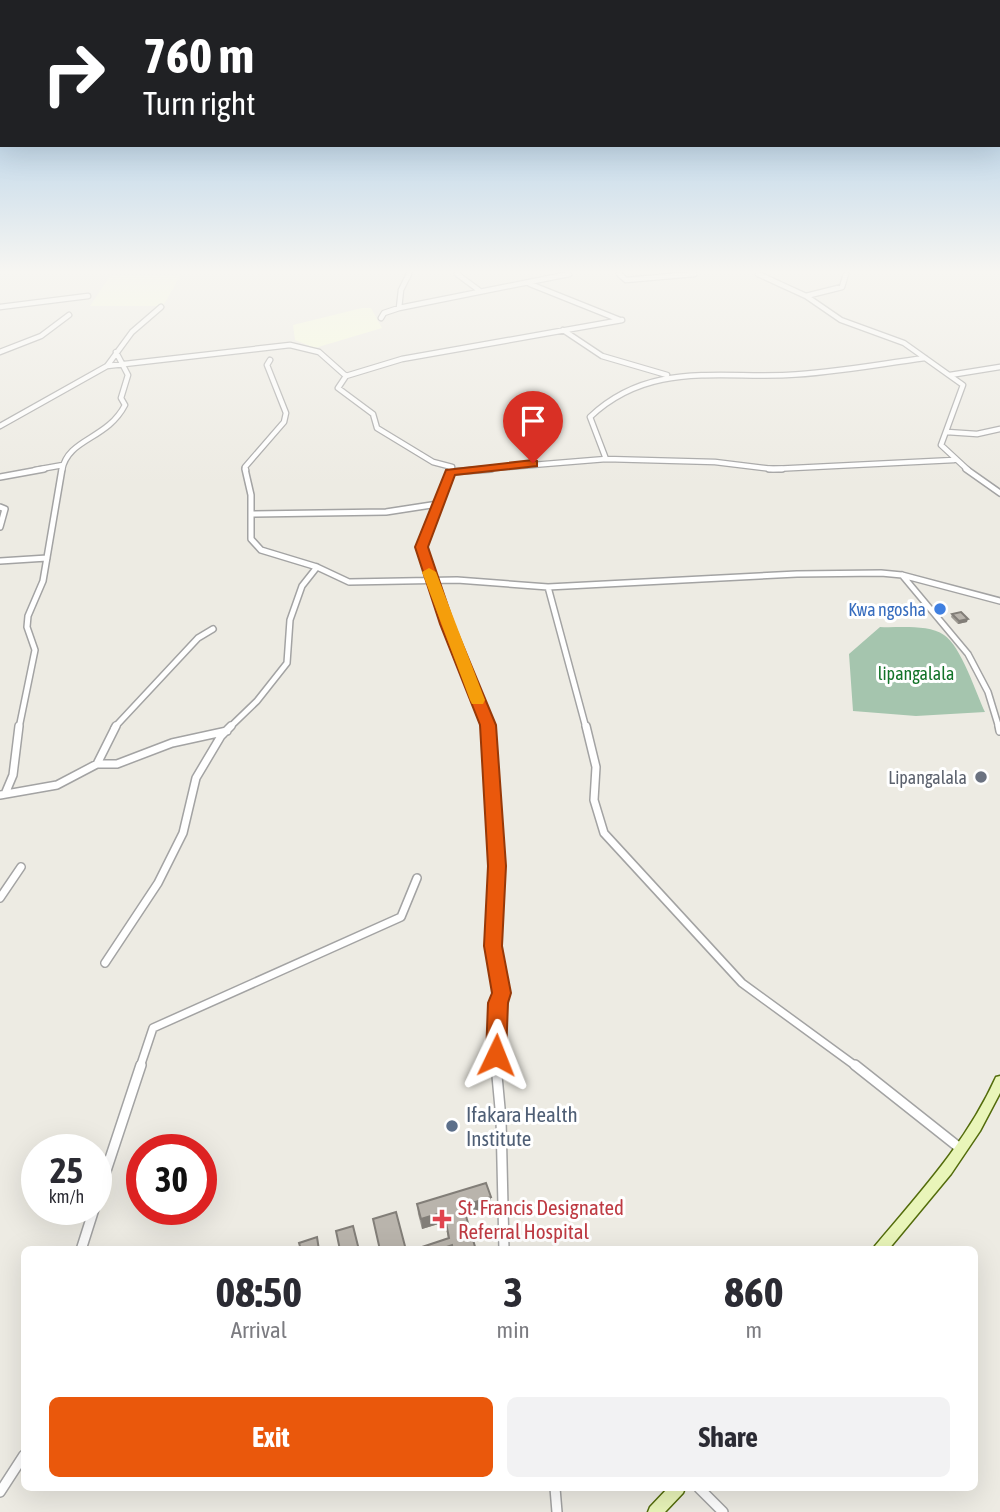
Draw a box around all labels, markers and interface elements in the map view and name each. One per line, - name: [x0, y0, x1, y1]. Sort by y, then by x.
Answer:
- text: 760 m: [143, 27, 254, 83]
- icon: right: [28, 28, 119, 119]
- text: Turn right: [143, 85, 256, 122]
- pin: [503, 391, 563, 463]
- icon: arrive: [514, 402, 552, 440]
- place label: Kwa ngosha: [848, 599, 926, 620]
- marker: Kwa ngosha: [932, 601, 948, 617]
- park label: lipangalala: [878, 663, 954, 684]
- place label: Lipangalala: [888, 767, 967, 788]
- marker: Lipangalala: [973, 769, 989, 785]
- position arrow: [459, 1018, 533, 1092]
- place label: Ifakara Health Institute: [466, 1102, 578, 1150]
- marker: Ifakara Health Institute: [444, 1118, 460, 1134]
- speed limit sign: 30: [126, 1134, 217, 1225]
- text: 25: [50, 1150, 83, 1190]
- text: km/h: [49, 1186, 84, 1207]
- place label: St. Francis Designated Referral Hospital: [458, 1195, 624, 1243]
- marker: St. Francis Designated Referral Hospital: [432, 1209, 452, 1229]
- text: 08:50: [216, 1268, 302, 1316]
- text: 3: [503, 1268, 523, 1316]
- text: 860: [724, 1268, 783, 1316]
- text: Arrival: [231, 1317, 287, 1343]
- text: min: [497, 1317, 530, 1343]
- text: m: [746, 1317, 762, 1343]
- button: Exit: [49, 1397, 493, 1477]
- button: Share: [507, 1397, 950, 1477]

